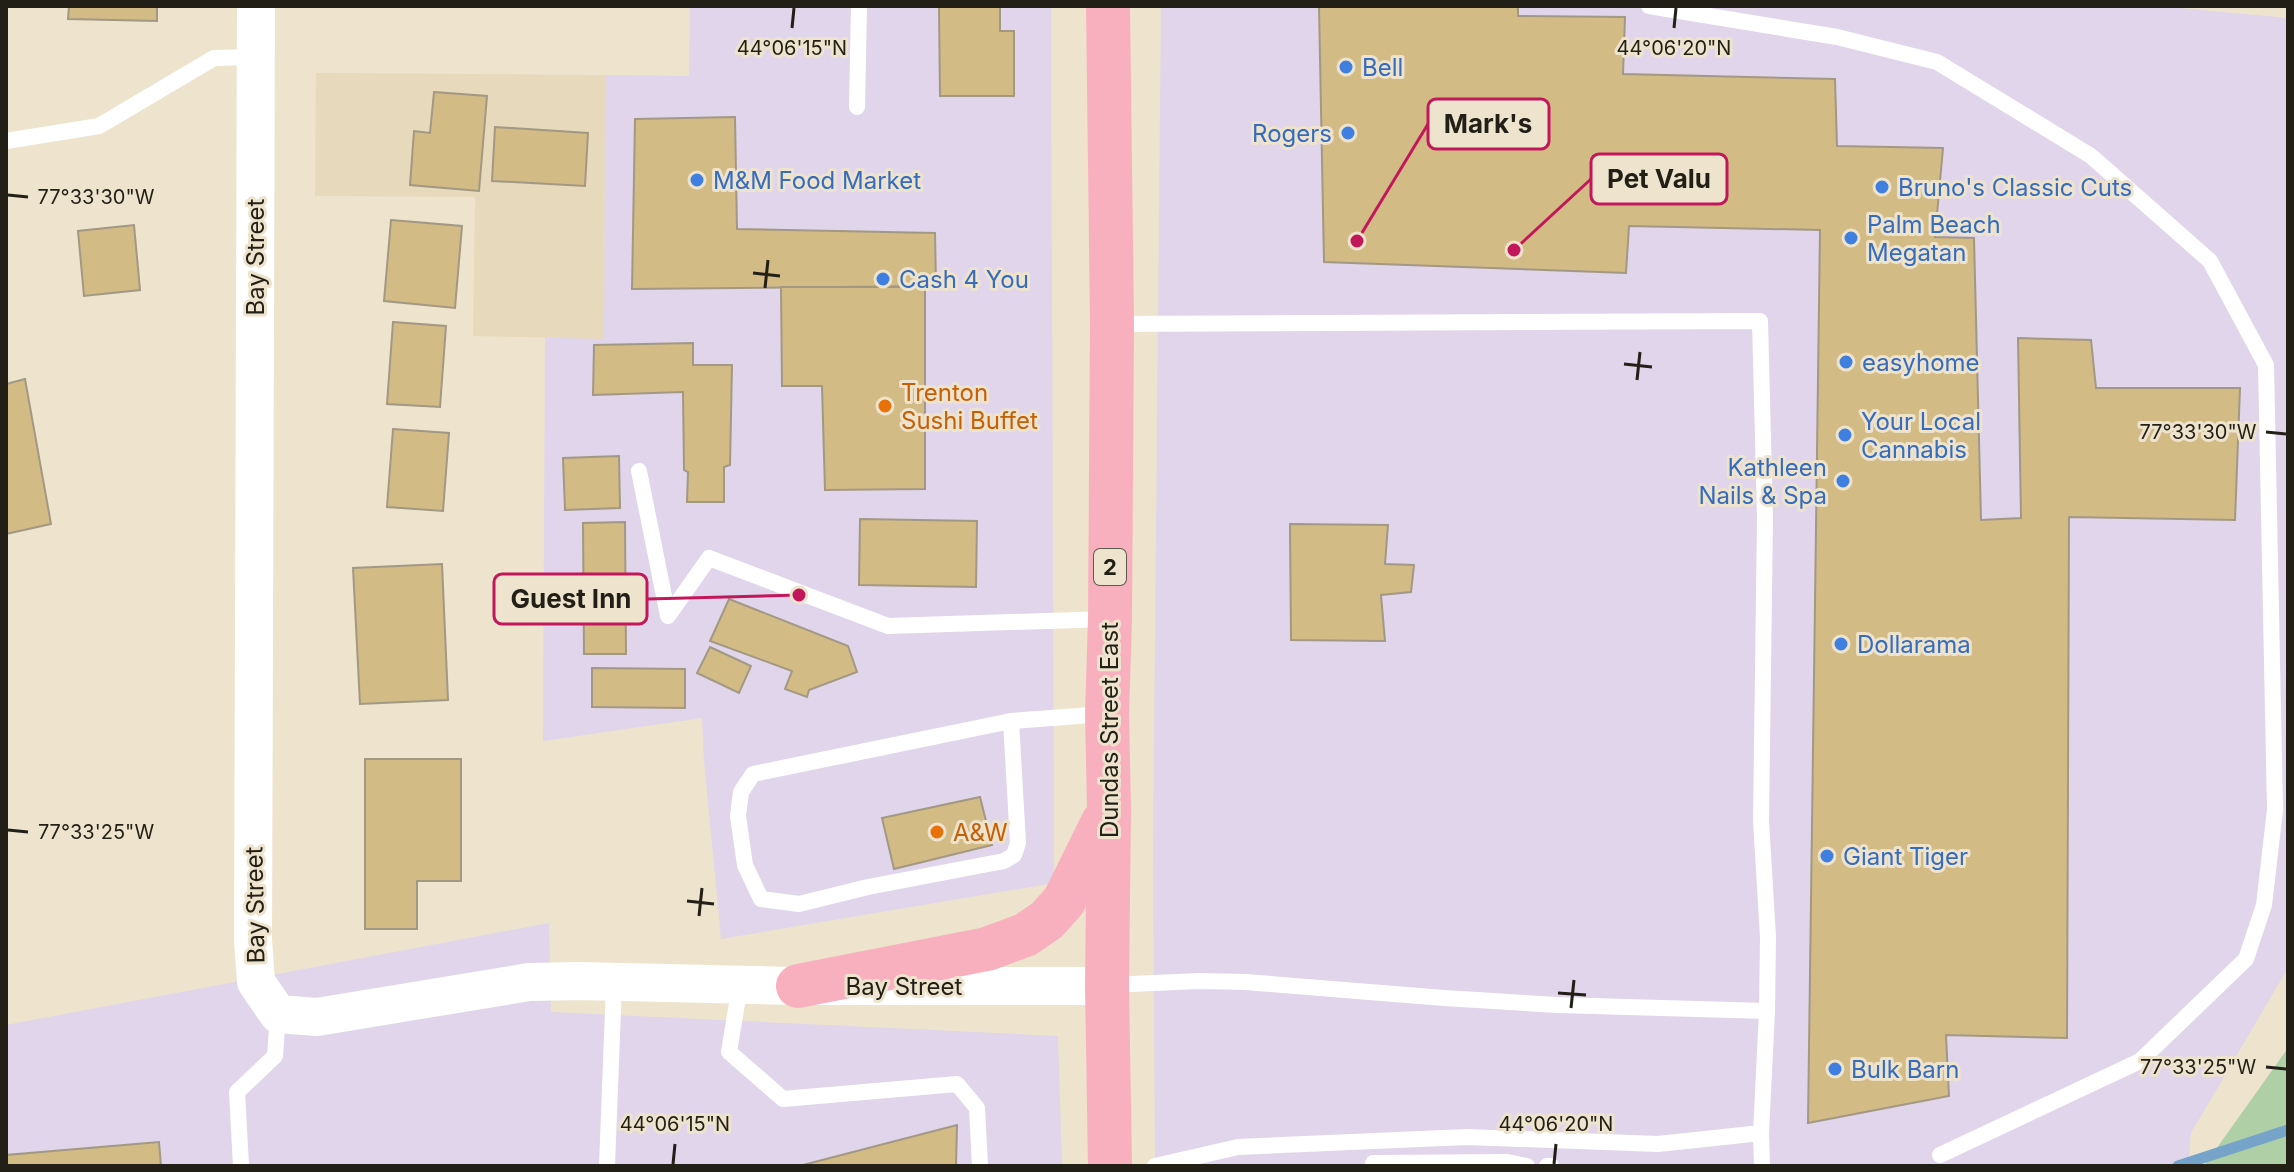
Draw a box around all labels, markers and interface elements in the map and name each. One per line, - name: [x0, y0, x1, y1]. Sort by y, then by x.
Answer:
- text: 44°06'15"N: [737, 36, 847, 60]
- text: 44°06'20"N: [1617, 36, 1731, 60]
- place label: Bell: [1362, 53, 1403, 82]
- marker: Bell: [1337, 58, 1355, 76]
- callout: Mark's: [1428, 99, 1549, 149]
- text: Mark's: [1444, 108, 1532, 139]
- place label: Rogers: [1252, 119, 1332, 148]
- marker: Rogers: [1339, 124, 1357, 142]
- callout: Pet Valu: [1591, 154, 1727, 204]
- text: Pet Valu: [1607, 163, 1711, 194]
- place label: M&M Food Market: [713, 166, 921, 195]
- marker: M&M Food Market: [688, 171, 706, 189]
- place label: Bruno's Classic Cuts: [1898, 173, 2132, 202]
- marker: Bruno's Classic Cuts: [1873, 178, 1891, 196]
- text: 77°33'30"W: [38, 185, 155, 209]
- street label: Bay Street: [241, 198, 270, 315]
- place label: Palm Beach Megatan: [1867, 210, 2001, 267]
- marker: Palm Beach Megatan: [1842, 229, 1860, 247]
- place label: Cash 4 You: [899, 265, 1029, 294]
- marker: Cash 4 You: [874, 270, 892, 288]
- place label: easyhome: [1862, 348, 1980, 377]
- marker: easyhome: [1837, 353, 1855, 371]
- place label: Trenton Sushi Buffet: [901, 378, 1038, 435]
- marker: Trenton Sushi Buffet: [876, 397, 894, 415]
- place label: Your Local Cannabis: [1861, 407, 1981, 464]
- text: 77°33'30"W: [2140, 420, 2257, 444]
- marker: Your Local Cannabis: [1836, 426, 1854, 444]
- place label: Kathleen Nails & Spa: [1698, 453, 1827, 510]
- marker: Kathleen Nails & Spa: [1834, 472, 1852, 490]
- road number: 2: [1094, 549, 1126, 585]
- callout: Guest Inn: [494, 574, 647, 624]
- text: Guest Inn: [510, 583, 632, 614]
- street label: Dundas Street East: [1095, 622, 1124, 838]
- place label: Dollarama: [1857, 630, 1971, 659]
- marker: Dollarama: [1832, 635, 1850, 653]
- place label: A&W: [953, 818, 1008, 847]
- text: 77°33'25"W: [38, 820, 154, 844]
- marker: A&W: [928, 823, 946, 841]
- place label: Giant Tiger: [1843, 842, 1968, 871]
- street label: Bay Street: [239, 846, 271, 964]
- marker: Giant Tiger: [1818, 847, 1836, 865]
- street label: Bay Street: [846, 972, 963, 1001]
- place label: Bulk Barn: [1851, 1055, 1959, 1084]
- text: 77°33'25"W: [2140, 1055, 2256, 1079]
- marker: Bulk Barn: [1826, 1060, 1844, 1078]
- text: 44°06'15"N: [620, 1112, 730, 1136]
- text: 44°06'20"N: [1499, 1112, 1613, 1136]

